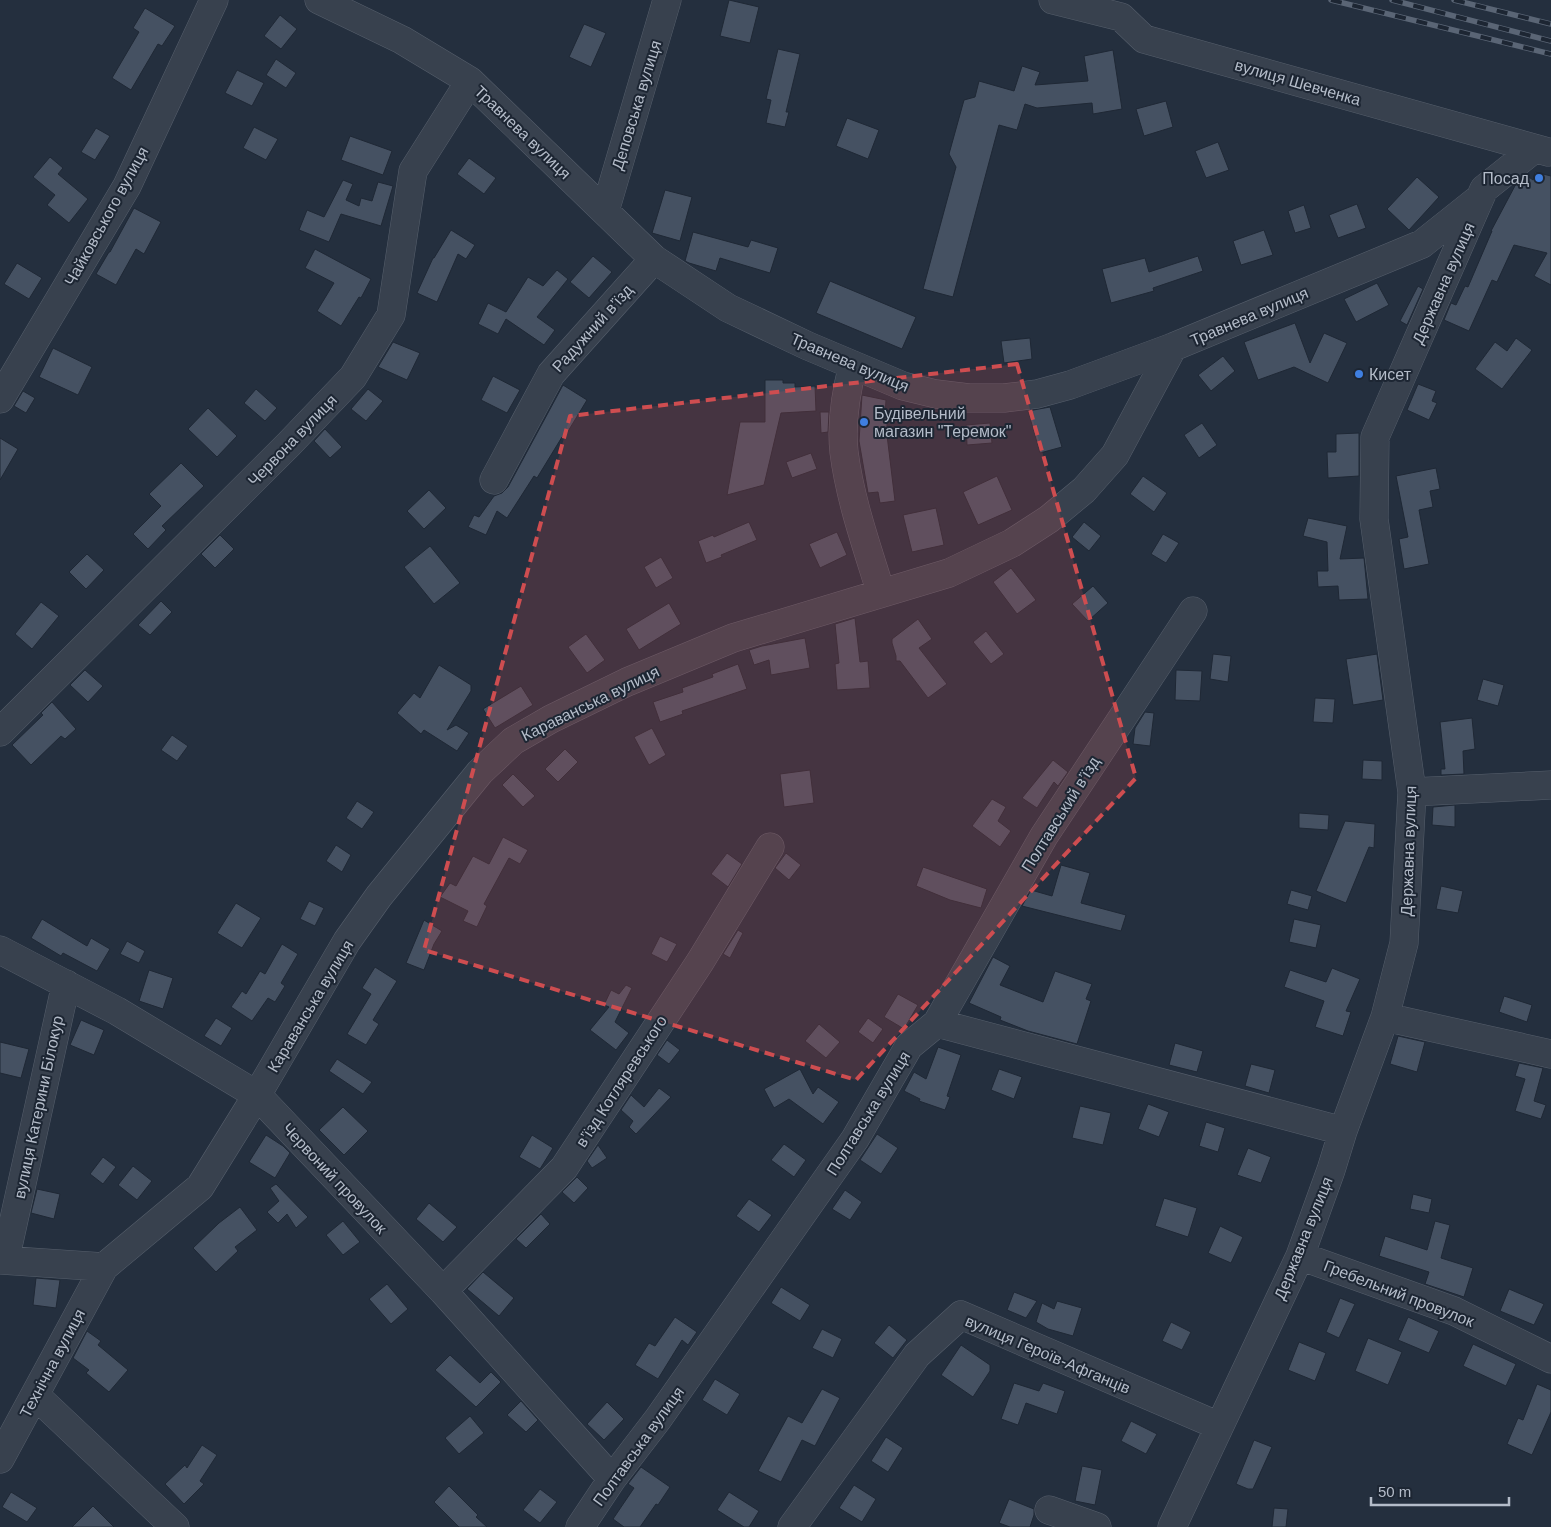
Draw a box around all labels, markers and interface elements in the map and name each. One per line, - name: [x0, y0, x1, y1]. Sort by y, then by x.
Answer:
- street label: Деповська вулиця: [609, 38, 664, 172]
- street label: вулиця Шевченка: [1233, 56, 1363, 109]
- street label: Травнева вулиця: [471, 82, 574, 182]
- street label: Чайковського вулиця: [61, 144, 152, 289]
- place label: Посад: [1482, 170, 1530, 187]
- marker: Посад: [1533, 172, 1545, 184]
- street label: Державна вулиця: [1409, 220, 1478, 346]
- street label: Радужний в’їзд: [549, 281, 636, 375]
- street label: Травнева вулиця: [1188, 284, 1311, 349]
- street label: Травнева вулиця: [788, 330, 911, 395]
- place label: Кисет: [1369, 366, 1412, 383]
- marker: Кисет: [1353, 368, 1365, 380]
- street label: Червона вулиця: [245, 391, 340, 489]
- place label: Будівельний магазин "Теремок": [874, 405, 1011, 440]
- marker: Будівельний магазин "Теремок": [858, 416, 870, 428]
- street label: Караванська вулиця: [519, 663, 662, 744]
- street label: Полтавський в’їзд: [1018, 753, 1103, 875]
- street label: Державна вулиця: [1398, 785, 1419, 917]
- street label: Караванська вулиця: [264, 937, 357, 1075]
- street label: в’їзд Котляревського: [573, 1012, 670, 1150]
- street label: вулиця Катерини Білокур: [11, 1014, 66, 1200]
- street label: Полтавська вулиця: [823, 1048, 913, 1178]
- street label: Червоний провулок: [279, 1120, 391, 1238]
- street label: Державна вулиця: [1271, 1174, 1336, 1302]
- street label: Гребельний провулок: [1321, 1257, 1477, 1330]
- street label: Технічна вулиця: [17, 1306, 88, 1420]
- street label: вулиця Героїв-Афганців: [963, 1312, 1133, 1397]
- street label: Полтавська вулиця: [590, 1384, 687, 1509]
- scale bar: [1371, 1474, 1508, 1506]
- text: 50 m: [1378, 1483, 1411, 1500]

